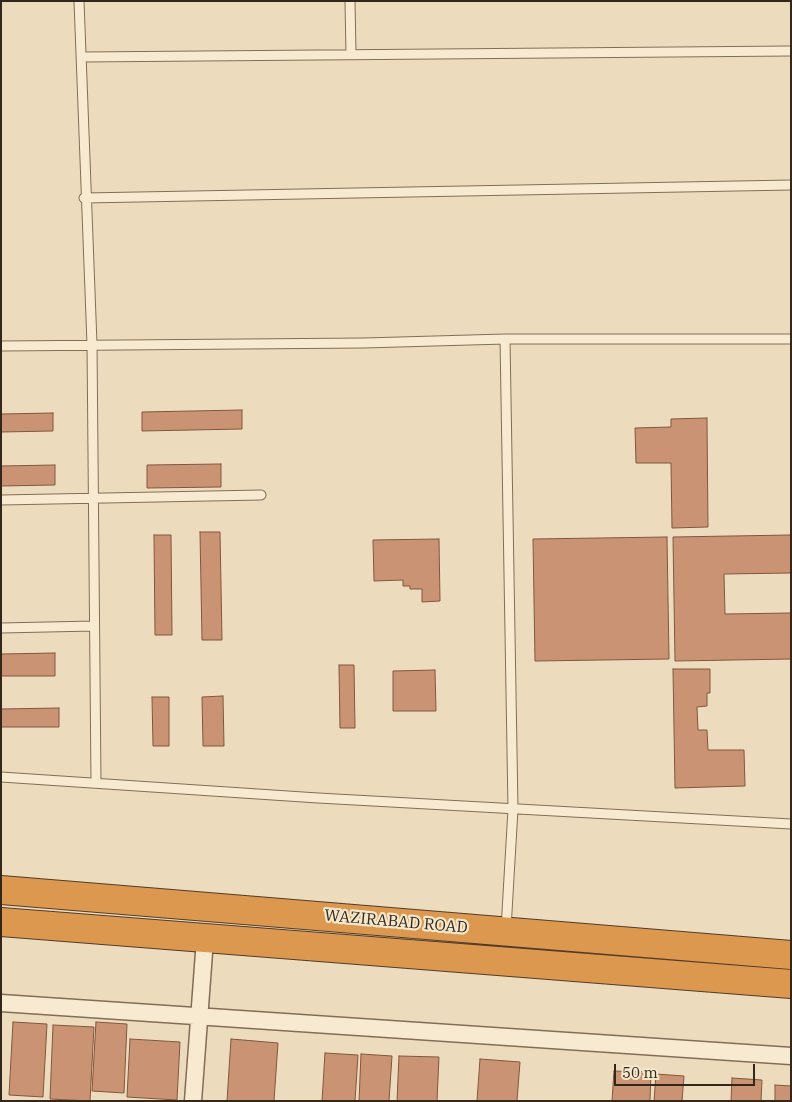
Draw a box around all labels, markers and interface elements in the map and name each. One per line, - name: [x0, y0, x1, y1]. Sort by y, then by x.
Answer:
- street label: WAZIRABAD ROAD: [324, 906, 468, 938]
- scale bar: [617, 1054, 758, 1086]
- text: 50 m: [622, 1063, 658, 1082]

